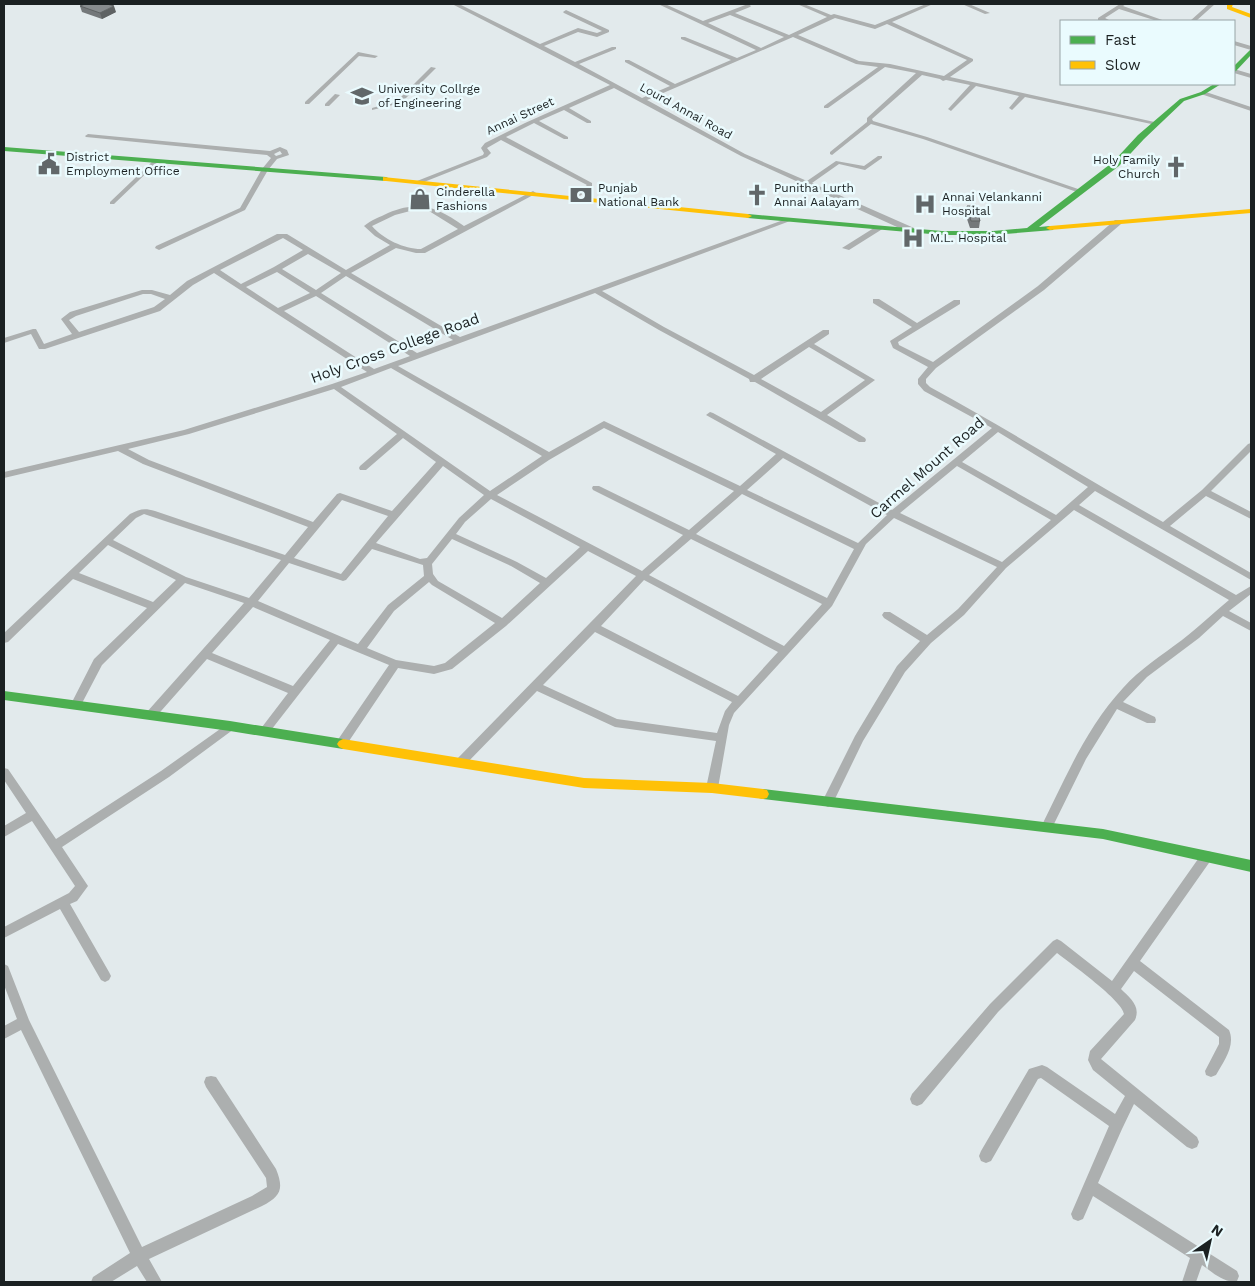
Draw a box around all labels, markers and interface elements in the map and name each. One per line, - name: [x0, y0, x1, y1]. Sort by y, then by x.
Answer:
- legend: [1060, 20, 1235, 85]
- text: Fast: [1105, 31, 1137, 49]
- text: Slow: [1105, 56, 1141, 74]
- street label: Lourd Annai Road: [637, 80, 735, 142]
- place label: University Collrge of Engineering: [378, 82, 480, 110]
- school or university icon: University Collrge of Engineering: [349, 83, 375, 109]
- street label: Annai Street: [484, 94, 556, 138]
- place label: District Employment Office: [66, 150, 180, 178]
- public building icon: District Employment Office: [36, 151, 62, 177]
- place label: Holy Family Church: [1093, 153, 1161, 181]
- church icon: Holy Family Church: [1163, 154, 1189, 180]
- place label: Punjab National Bank: [598, 181, 679, 209]
- place label: Punitha Lurth Annai Aalayam: [774, 181, 859, 209]
- bank icon: Punjab National Bank: [568, 182, 594, 208]
- church icon: Punitha Lurth Annai Aalayam: [744, 182, 770, 208]
- place label: Cinderella Fashions: [436, 185, 495, 213]
- shop icon: Cinderella Fashions: [407, 186, 433, 212]
- place label: Annai Velankanni Hospital: [942, 190, 1042, 218]
- hospital icon: Annai Velankanni Hospital: [912, 191, 938, 217]
- hospital icon: M.L. Hospital: [900, 225, 926, 251]
- place label: M.L. Hospital: [930, 231, 1007, 245]
- street label: Holy Cross College Road: [308, 309, 482, 387]
- street label: Carmel Mount Road: [866, 414, 988, 522]
- north arrow: [1185, 1216, 1235, 1266]
- text: N: [1208, 1221, 1226, 1240]

